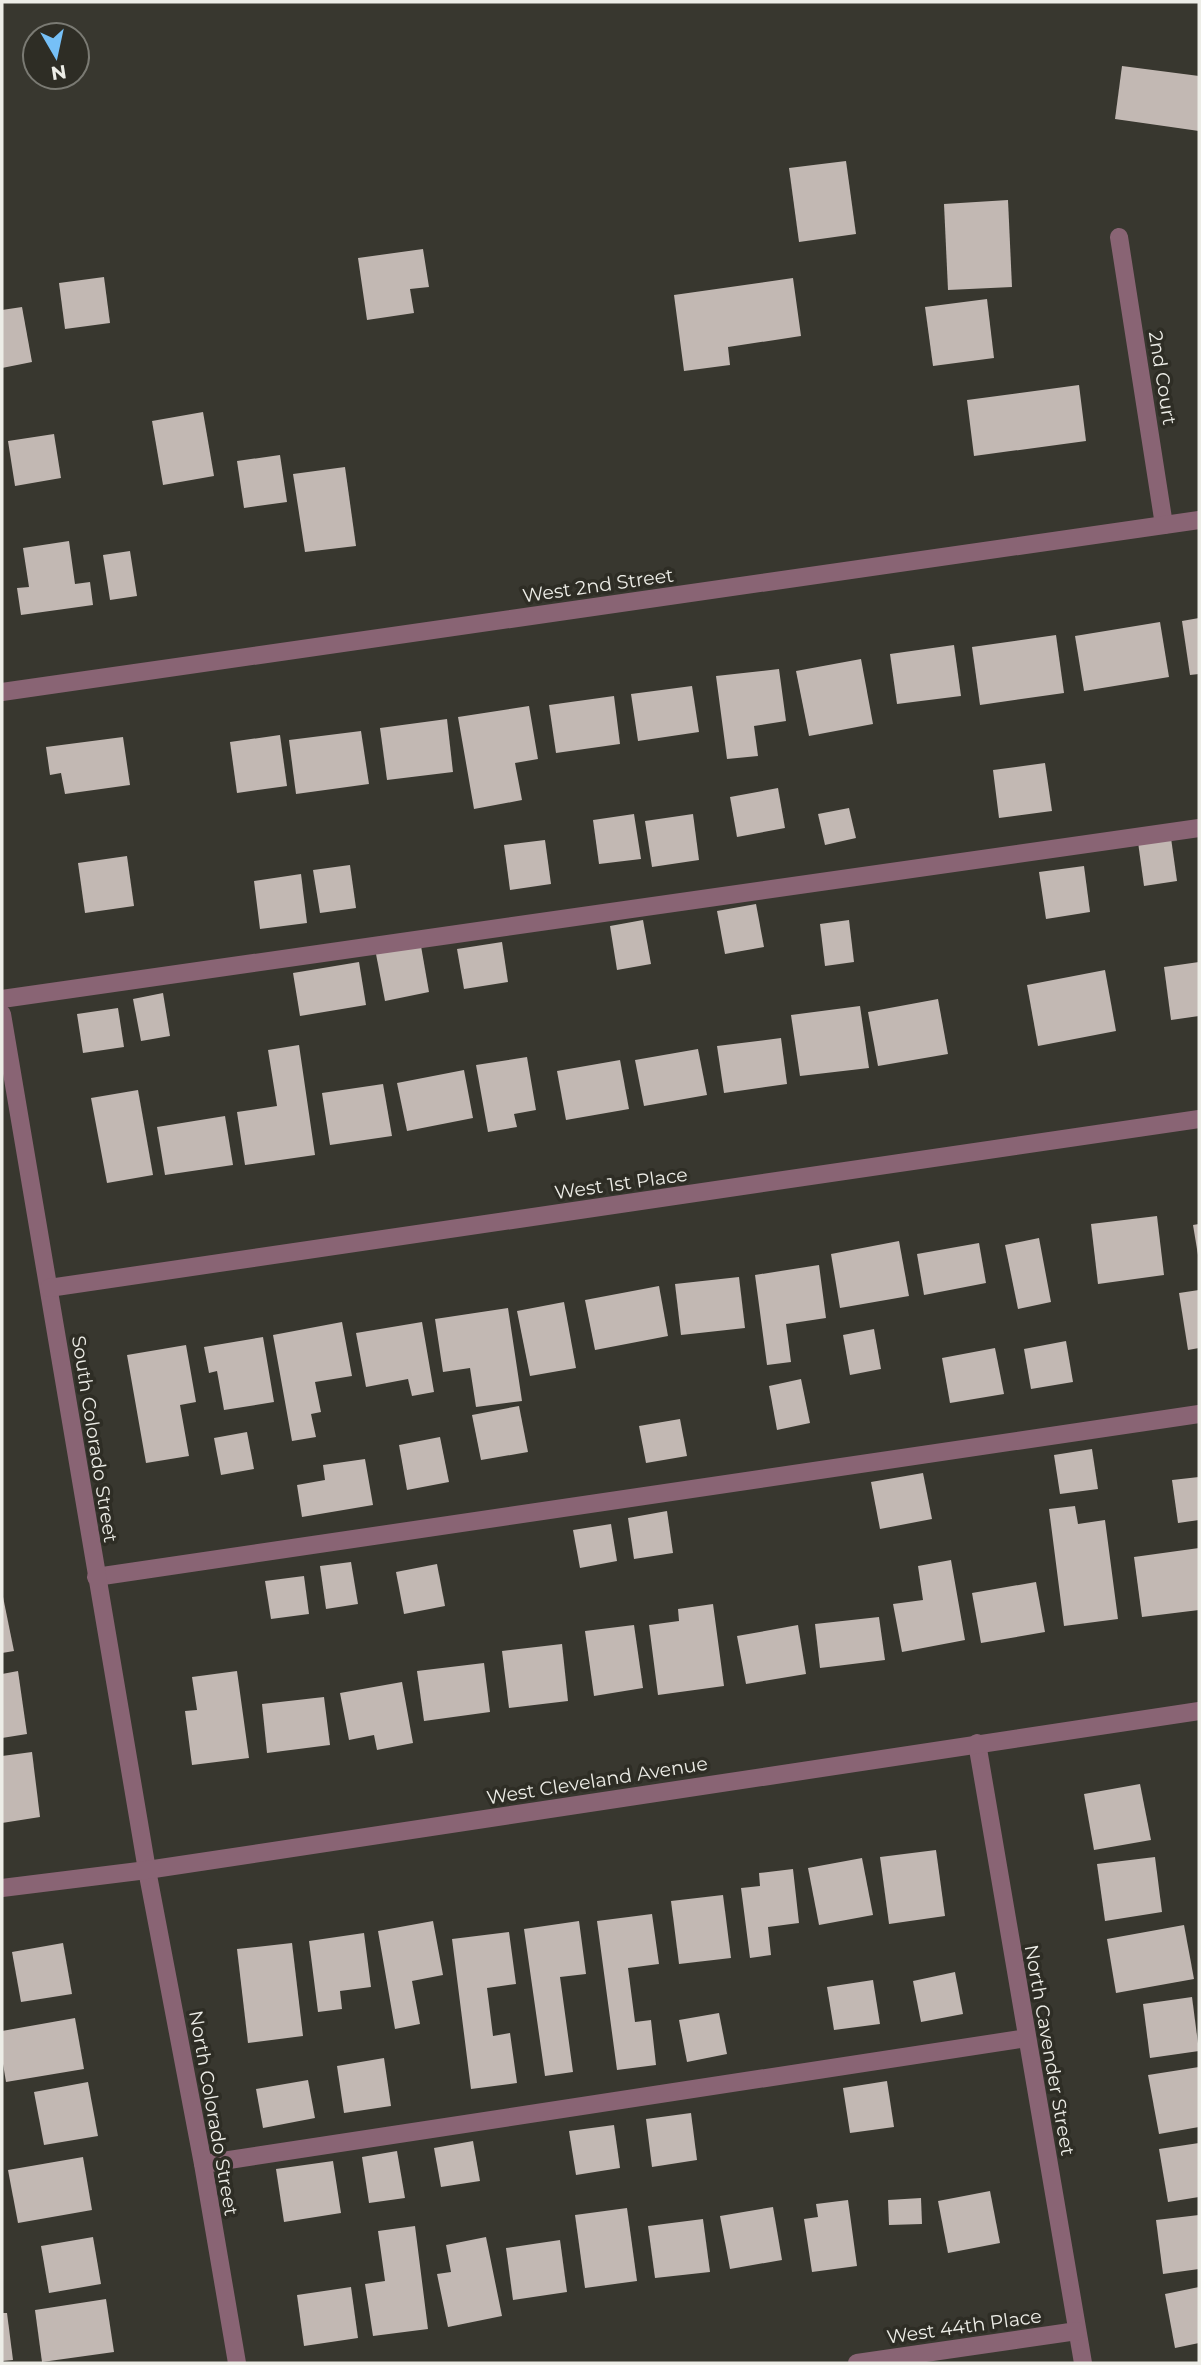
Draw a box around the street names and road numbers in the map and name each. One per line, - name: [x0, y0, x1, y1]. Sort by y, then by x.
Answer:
- street label: 2nd Court: [1144, 329, 1181, 427]
- street label: West 2nd Street: [521, 563, 675, 607]
- street label: West 1st Place: [553, 1163, 689, 1204]
- street label: South Colorado Street: [67, 1334, 122, 1544]
- street label: West Cleveland Avenue: [485, 1752, 709, 1809]
- street label: North Cavender Street: [1020, 1943, 1079, 2158]
- street label: North Colorado Street: [184, 2009, 243, 2218]
- street label: West 44th Place: [885, 2304, 1043, 2349]

